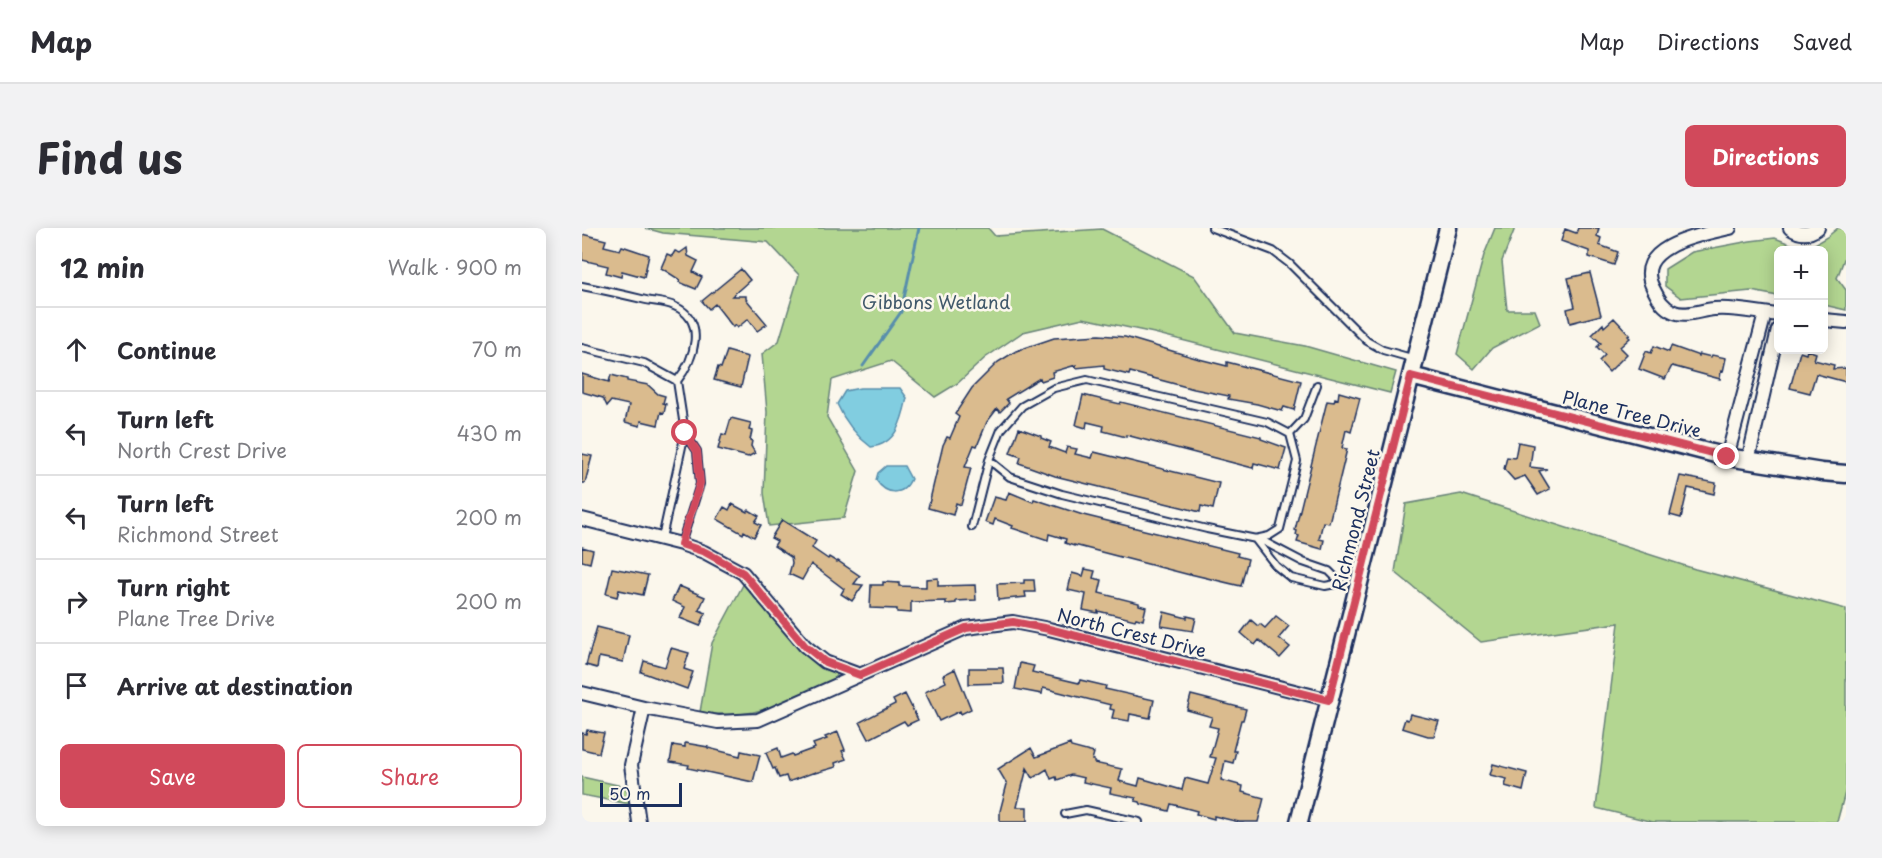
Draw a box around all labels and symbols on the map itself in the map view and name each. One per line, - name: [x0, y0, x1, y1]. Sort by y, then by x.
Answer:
- park label: Gibbons Wetland: [862, 288, 1010, 315]
- street label: Plane Tree Drive: [1560, 383, 1704, 443]
- route start: [671, 419, 697, 445]
- route end: [1713, 443, 1739, 469]
- street label: Richmond Street: [1324, 446, 1386, 594]
- street label: North Crest Drive: [1055, 600, 1209, 664]
- scale bar: [600, 780, 682, 808]

